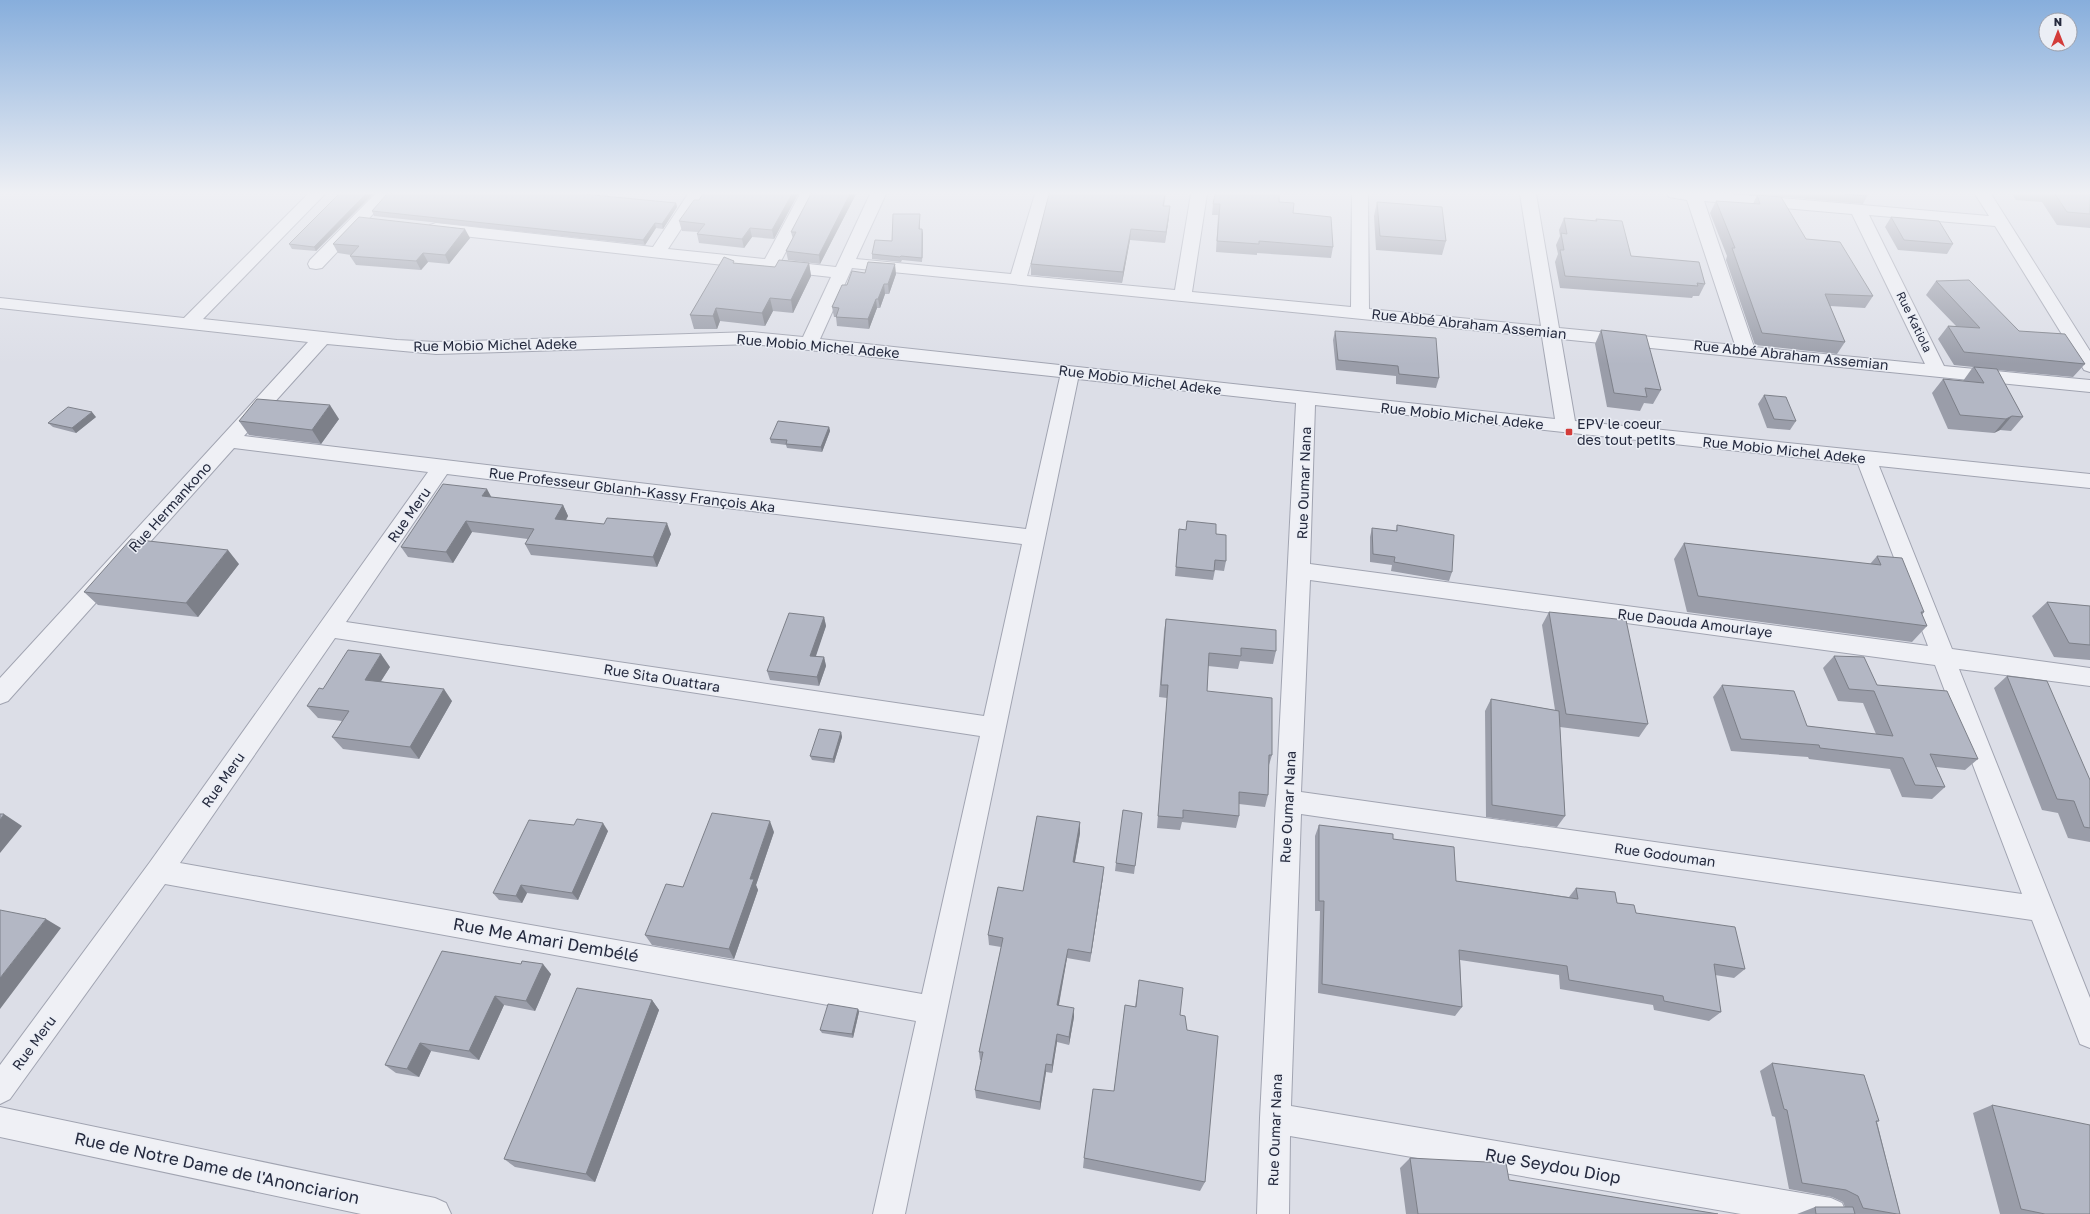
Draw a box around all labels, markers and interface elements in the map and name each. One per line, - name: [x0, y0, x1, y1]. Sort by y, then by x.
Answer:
- north arrow: [2038, 12, 2078, 52]
- text: N: [2054, 15, 2062, 28]
- street label: Rue Katiola: [1893, 289, 1936, 355]
- street label: Rue Abbé Abraham Assemian: [1371, 305, 1567, 342]
- street label: Rue Mobio Michel Adeke: [736, 330, 900, 361]
- street label: Rue Mobio Michel Adeke: [413, 335, 577, 354]
- street label: Rue Abbé Abraham Assemian: [1693, 336, 1889, 373]
- street label: Rue Mobio Michel Adeke: [1058, 361, 1222, 398]
- street label: Rue Mobio Michel Adeke: [1380, 398, 1544, 433]
- place label: EPV le coeur des tout petits: [1577, 415, 1675, 448]
- street label: Rue Oumar Nana: [1293, 426, 1314, 539]
- marker: EPV le coeur des tout petits: [1564, 427, 1574, 437]
- street label: Rue Mobio Michel Adeke: [1702, 432, 1866, 467]
- street label: Rue Hermankono: [125, 458, 215, 555]
- street label: Rue Professeur Gblanh-Kassy François Aka: [488, 463, 776, 516]
- street label: Rue Meru: [383, 484, 434, 546]
- street label: Rue Daouda Amourlaye: [1617, 605, 1773, 640]
- street label: Rue Sita Ouattara: [603, 660, 722, 695]
- street label: Rue Meru: [197, 749, 248, 811]
- street label: Rue Oumar Nana: [1276, 750, 1299, 864]
- street label: Rue Godouman: [1613, 839, 1717, 870]
- street label: Rue Me Amari Dembélé: [452, 913, 641, 966]
- street label: Rue Meru: [8, 1012, 59, 1073]
- street label: Rue Oumar Nana: [1264, 1073, 1285, 1186]
- street label: Rue de Notre Dame de l'Anonciarion: [73, 1127, 362, 1208]
- street label: Rue Seydou Diop: [1484, 1143, 1623, 1188]

